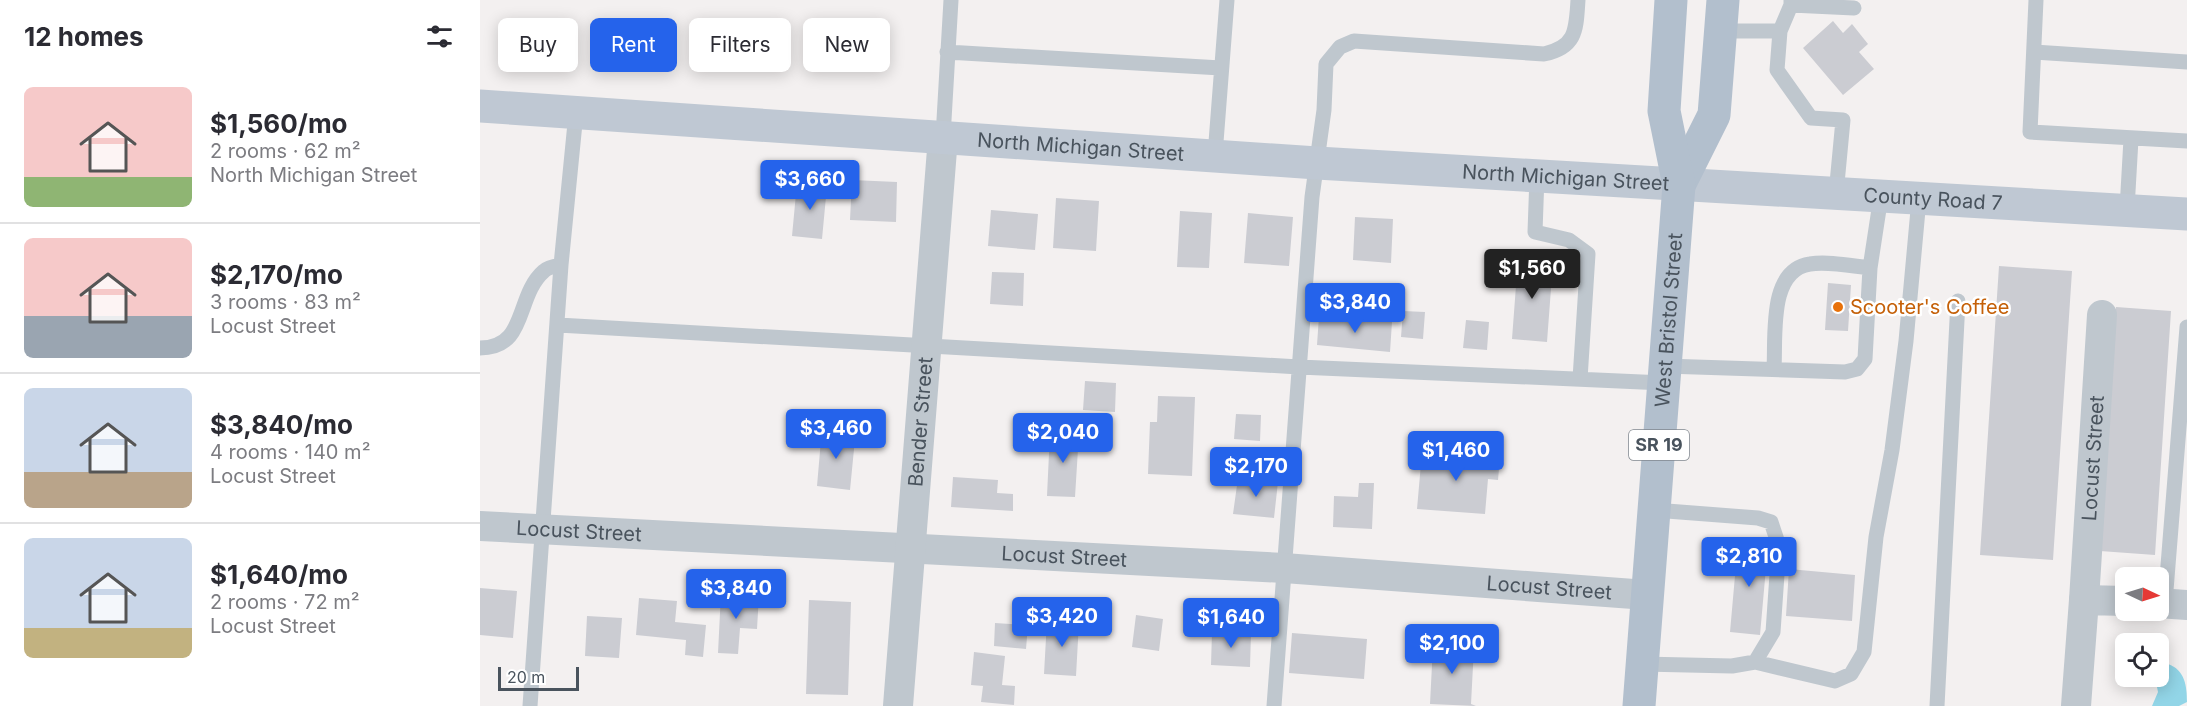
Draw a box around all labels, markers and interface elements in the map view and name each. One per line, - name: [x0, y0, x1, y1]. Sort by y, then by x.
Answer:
- chip: Buy: [498, 18, 578, 72]
- chip: Rent: [590, 18, 677, 72]
- chip: Filters: [689, 18, 791, 72]
- chip: New: [803, 18, 890, 72]
- icon: filters: [423, 20, 456, 53]
- text: 12 homes: [24, 21, 144, 52]
- text: $1,560/mo: [210, 108, 348, 139]
- icon: home: [72, 111, 144, 183]
- street label: North Michigan Street: [976, 128, 1185, 166]
- text: 2 rooms · 62 m²: [210, 139, 361, 163]
- pin: $3,660: [761, 160, 859, 211]
- street label: North Michigan Street: [1461, 160, 1670, 196]
- text: North Michigan Street: [210, 163, 417, 187]
- text: $3,660: [774, 167, 846, 191]
- street label: County Road 7: [1863, 183, 2003, 215]
- street label: West Bristol Street: [1650, 232, 1687, 408]
- pin: $1,560: [1483, 249, 1581, 300]
- text: $1,560: [1498, 256, 1566, 280]
- text: $2,170/mo: [210, 259, 343, 290]
- icon: home: [72, 262, 144, 334]
- pin: $3,840: [1306, 283, 1404, 334]
- text: 3 rooms · 83 m²: [210, 290, 361, 314]
- text: $3,840: [1319, 290, 1391, 314]
- place label: Scooter's Coffee: [1850, 295, 2009, 319]
- marker: Scooter's Coffee: [1831, 300, 1845, 314]
- text: Locust Street: [210, 314, 336, 338]
- street label: Bender Street: [903, 356, 938, 488]
- street label: Locust Street: [2077, 394, 2109, 522]
- text: $3,840/mo: [210, 409, 353, 440]
- pin: $3,460: [787, 409, 885, 460]
- icon: home: [72, 412, 144, 484]
- pin: $2,040: [1014, 413, 1112, 464]
- text: $3,460: [800, 416, 872, 440]
- text: $2,040: [1027, 420, 1099, 444]
- road number: SR 19: [1629, 430, 1689, 460]
- pin: $1,460: [1407, 431, 1505, 482]
- text: $1,460: [1422, 438, 1490, 462]
- text: 4 rooms · 140 m²: [210, 440, 370, 464]
- pin: $2,170: [1207, 447, 1305, 498]
- text: $2,170: [1224, 454, 1288, 478]
- text: Locust Street: [210, 464, 336, 488]
- street label: Locust Street: [515, 516, 643, 546]
- pin: $2,810: [1700, 537, 1798, 588]
- street label: Locust Street: [1001, 541, 1128, 572]
- text: $2,810: [1716, 544, 1782, 568]
- text: $1,640/mo: [210, 559, 348, 590]
- icon: home: [72, 562, 144, 634]
- north arrow: [2115, 567, 2169, 621]
- map controls: [2115, 567, 2169, 687]
- pin: $3,840: [687, 569, 785, 620]
- street label: Locust Street: [1486, 571, 1613, 604]
- text: $3,840: [700, 576, 772, 600]
- text: 2 rooms · 72 m²: [210, 590, 360, 614]
- pin: $3,420: [1013, 597, 1111, 648]
- pin: $1,640: [1182, 598, 1280, 649]
- text: $3,420: [1026, 604, 1098, 628]
- text: $1,640: [1197, 605, 1265, 629]
- text: Locust Street: [210, 614, 336, 638]
- pin: $2,100: [1403, 624, 1501, 675]
- text: $2,100: [1419, 631, 1485, 655]
- button: locate: [2115, 633, 2169, 687]
- scale bar: [498, 664, 579, 692]
- text: 20 m: [507, 667, 545, 687]

